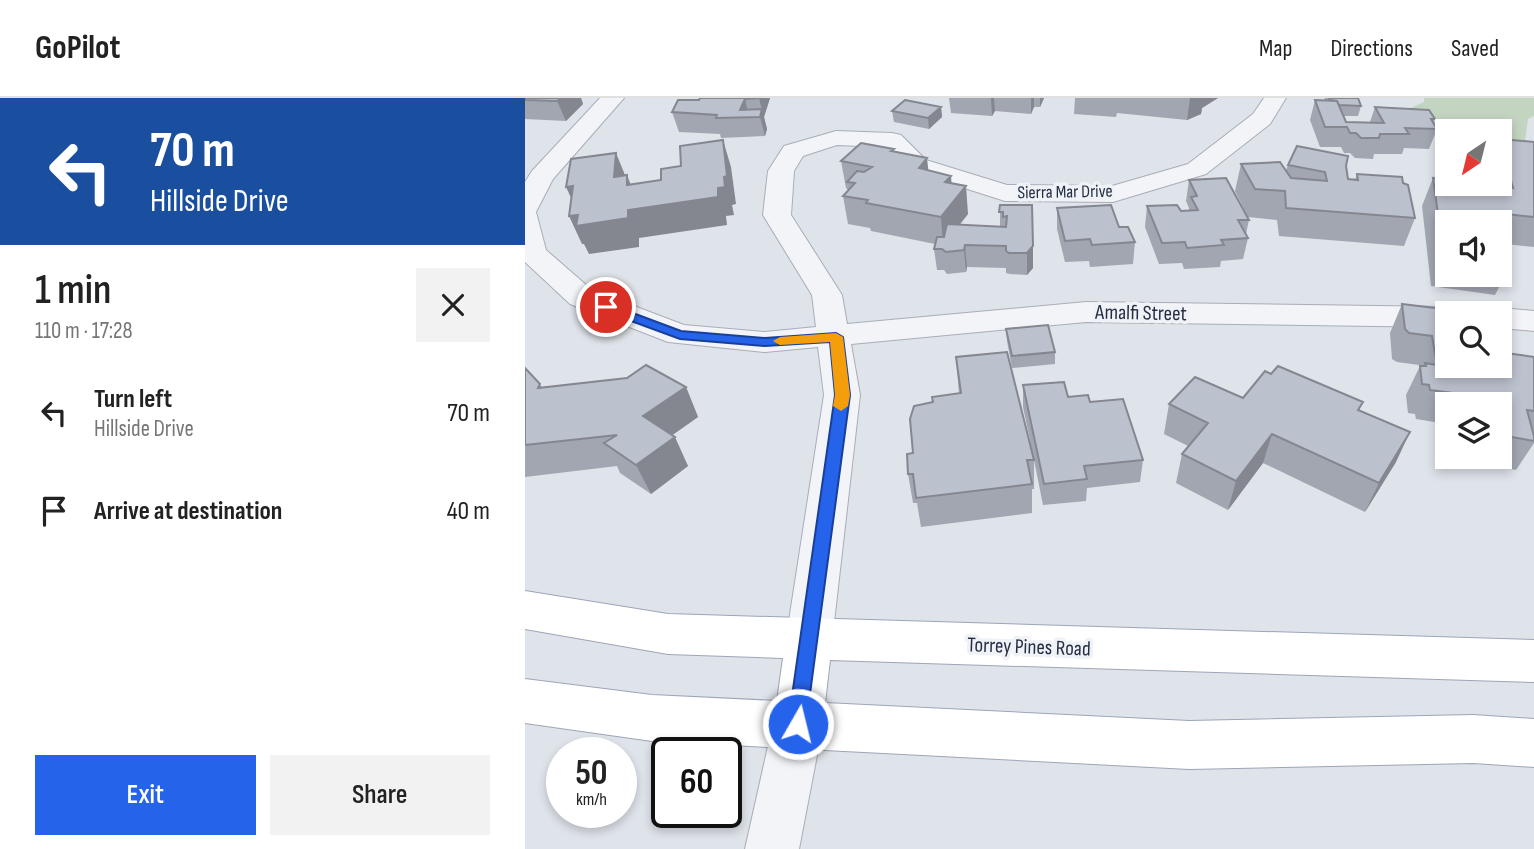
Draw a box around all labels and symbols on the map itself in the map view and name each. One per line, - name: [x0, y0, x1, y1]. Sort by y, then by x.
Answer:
- north arrow: [1435, 119, 1512, 196]
- street label: Sierra Mar Drive: [1017, 181, 1113, 203]
- pin: [576, 277, 636, 337]
- street label: Amalfi Street: [1094, 300, 1187, 326]
- street label: Torrey Pines Road: [967, 632, 1091, 662]
- position arrow: [761, 687, 835, 761]
- speed limit sign: 60: [651, 737, 742, 828]

